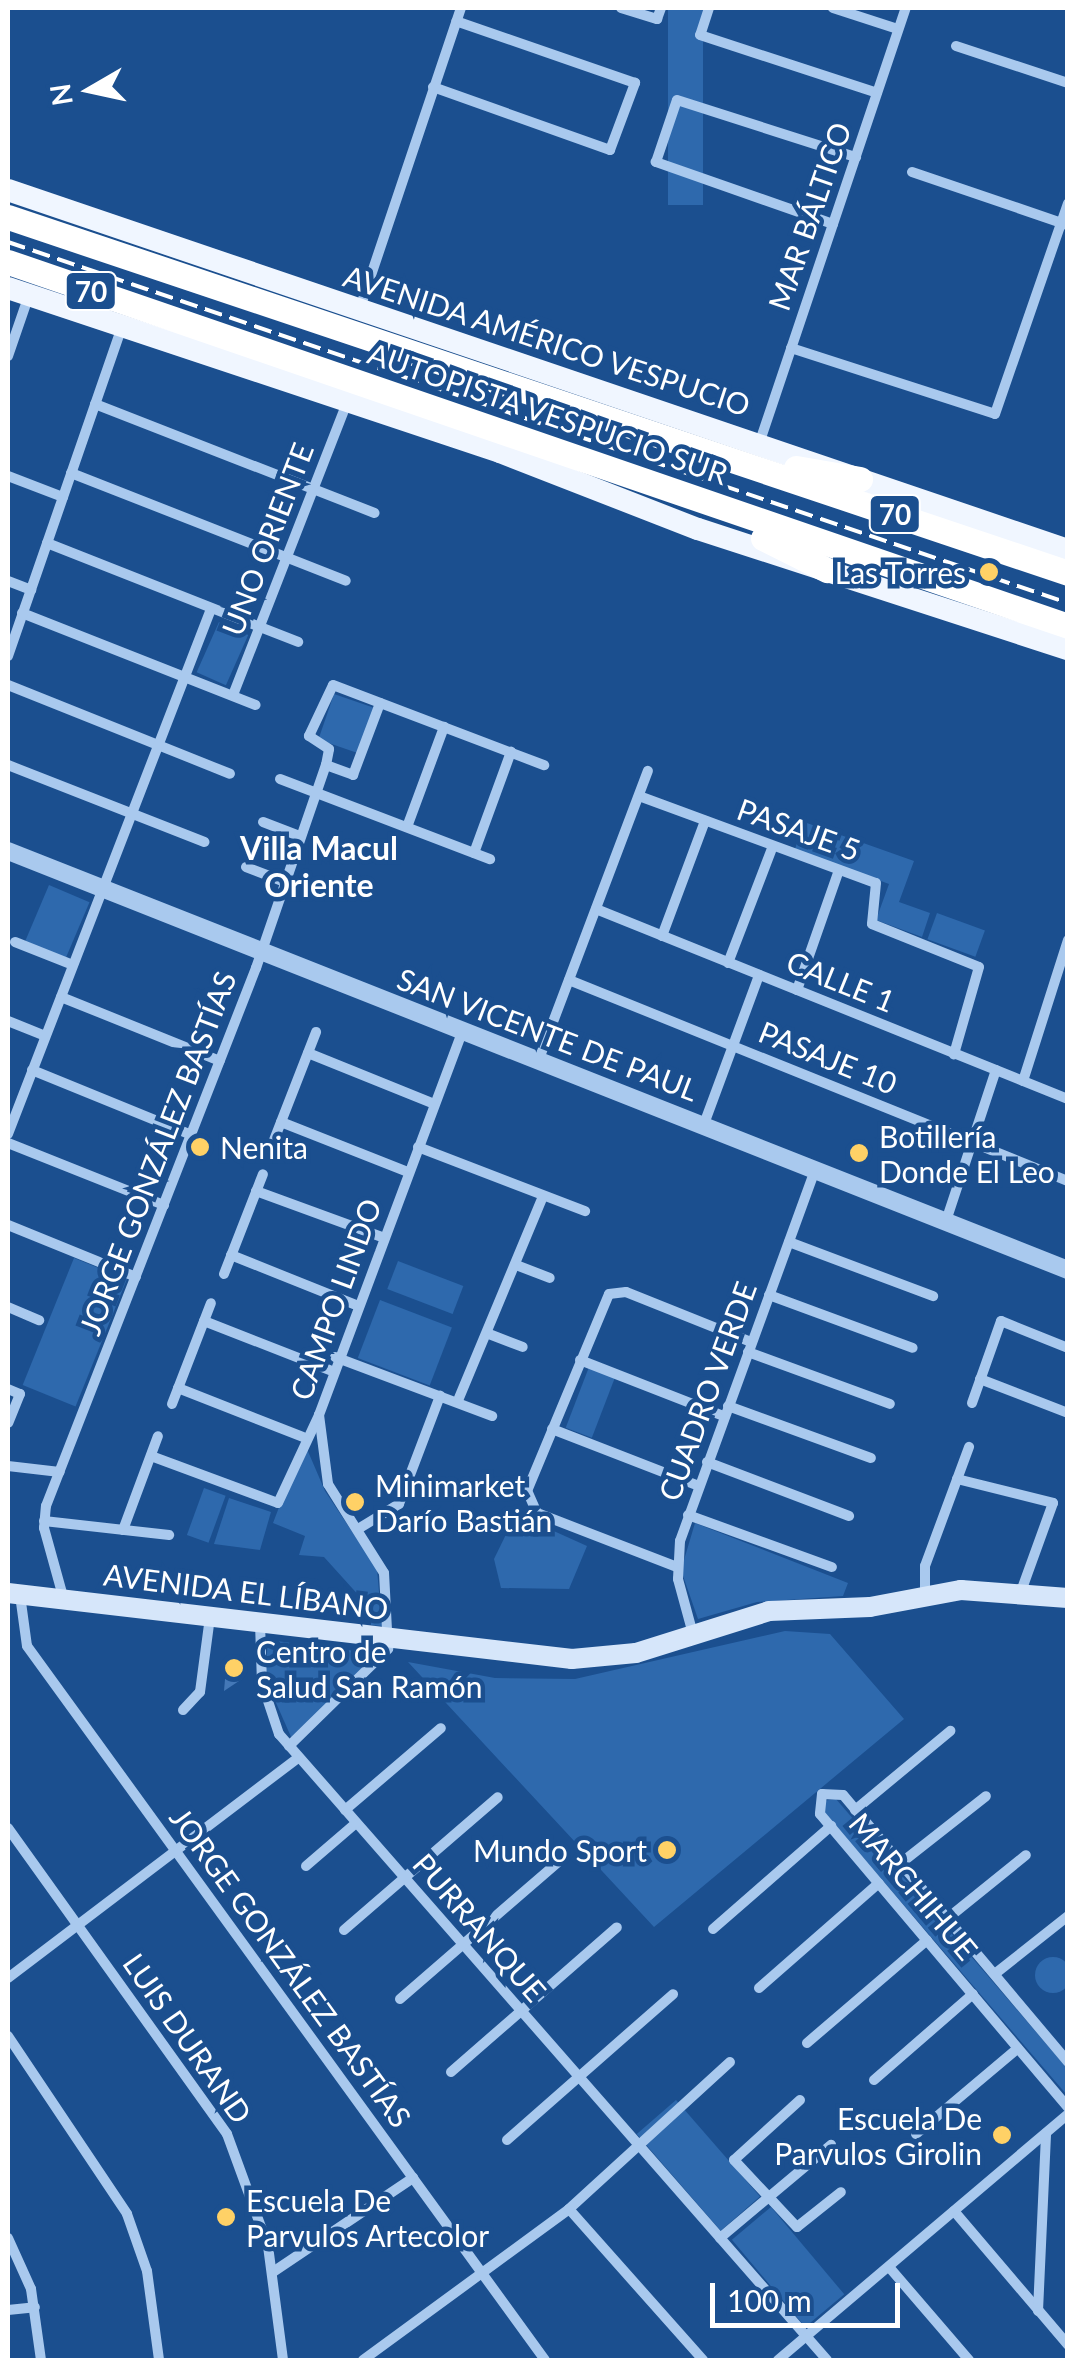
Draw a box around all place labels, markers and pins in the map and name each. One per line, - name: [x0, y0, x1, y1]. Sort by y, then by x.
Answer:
- place label: Las Torres: [834, 554, 966, 590]
- marker: Las Torres: [976, 559, 1002, 585]
- place label: Botillería Donde El Leo: [879, 1118, 1055, 1188]
- place label: Nenita: [220, 1129, 308, 1165]
- marker: Nenita: [189, 1136, 211, 1158]
- marker: Botillería Donde El Leo: [848, 1142, 870, 1164]
- place label: Minimarket Darío Bastián: [375, 1467, 552, 1538]
- marker: Minimarket Darío Bastián: [344, 1491, 366, 1513]
- place label: Centro de Salud San Ramón: [256, 1633, 483, 1704]
- marker: Centro de Salud San Ramón: [221, 1655, 247, 1681]
- place label: Mundo Sport: [473, 1832, 647, 1868]
- marker: Mundo Sport: [656, 1839, 678, 1861]
- place label: Escuela De Parvulos Girolin: [774, 2100, 982, 2170]
- marker: Escuela De Parvulos Girolin: [991, 2124, 1013, 2146]
- place label: Escuela De Parvulos Artecolor: [246, 2182, 490, 2252]
- marker: Escuela De Parvulos Artecolor: [215, 2206, 237, 2228]

